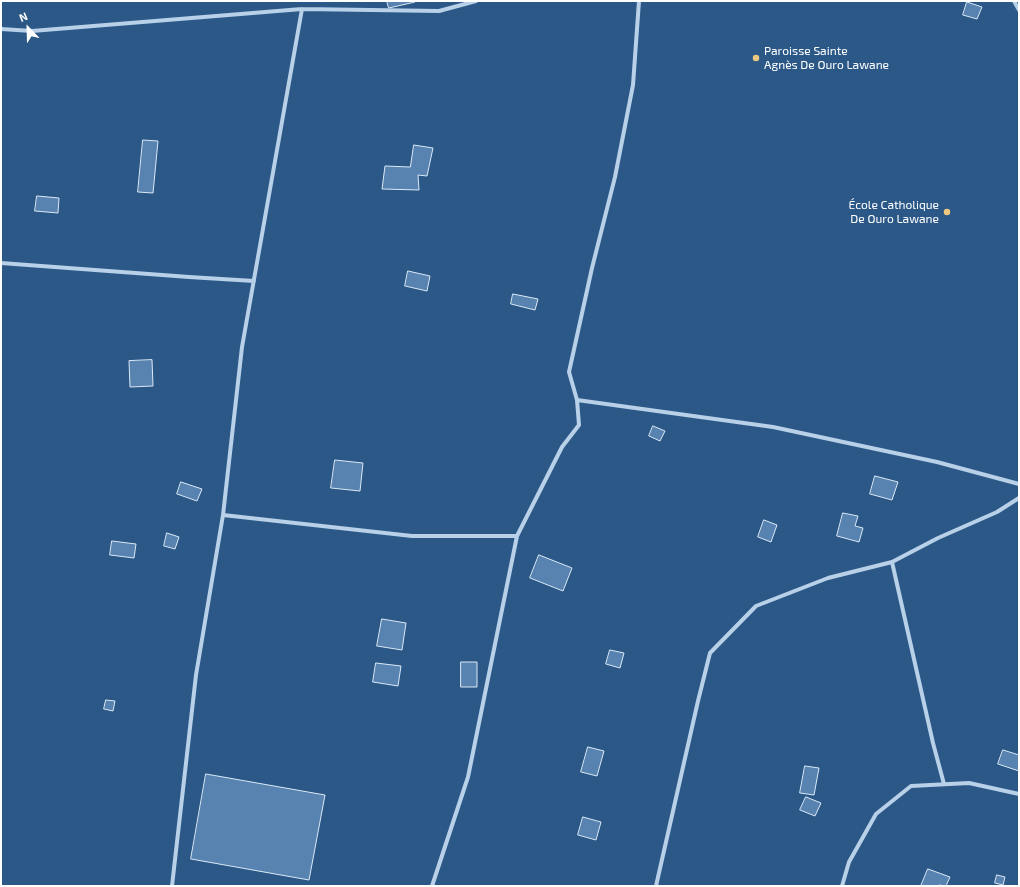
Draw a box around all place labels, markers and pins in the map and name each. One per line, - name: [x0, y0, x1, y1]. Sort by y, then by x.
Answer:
- place label: Paroisse Sainte Agnès De Ouro Lawane: [764, 44, 889, 72]
- marker: Paroisse Sainte Agnès De Ouro Lawane: [751, 53, 761, 63]
- place label: École Catholique De Ouro Lawane: [849, 198, 939, 226]
- marker: École Catholique De Ouro Lawane: [942, 207, 952, 217]

